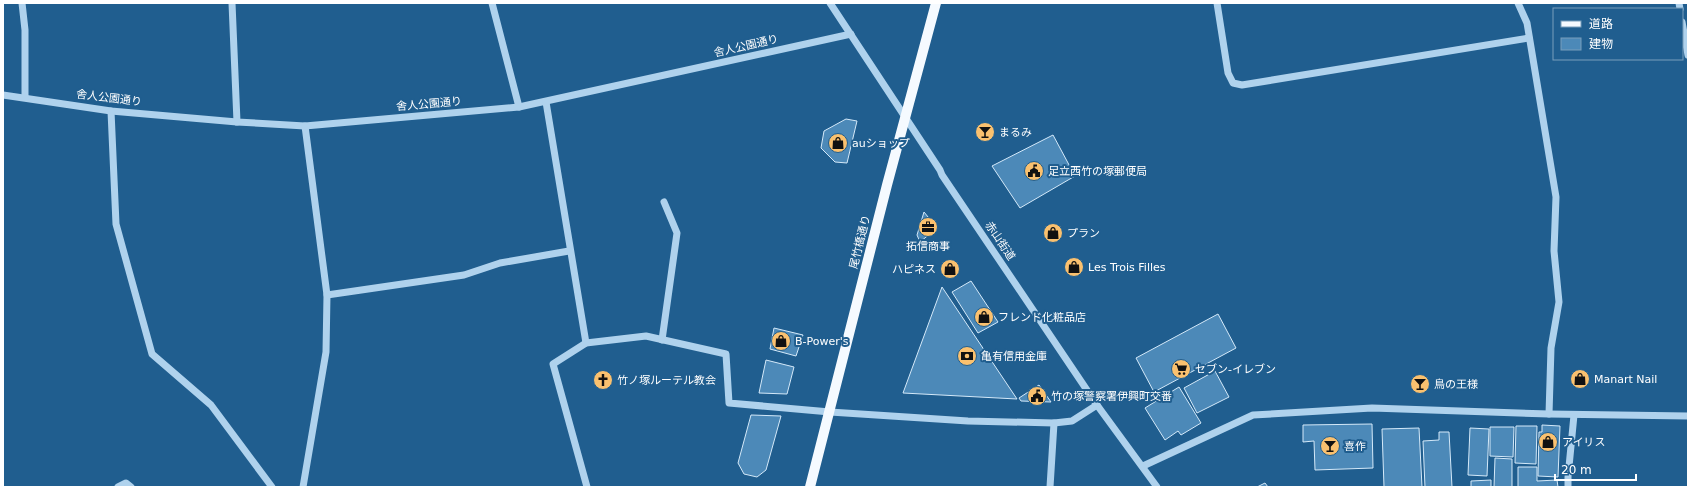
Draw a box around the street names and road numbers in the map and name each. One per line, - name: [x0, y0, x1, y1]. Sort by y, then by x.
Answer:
- street label: 舎人公園通り: [712, 32, 780, 60]
- street label: 舎人公園通り: [75, 88, 143, 108]
- street label: 舎人公園通り: [396, 95, 462, 113]
- street label: 尾竹橋通り: [847, 214, 873, 270]
- street label: 赤山街道: [982, 219, 1018, 263]

